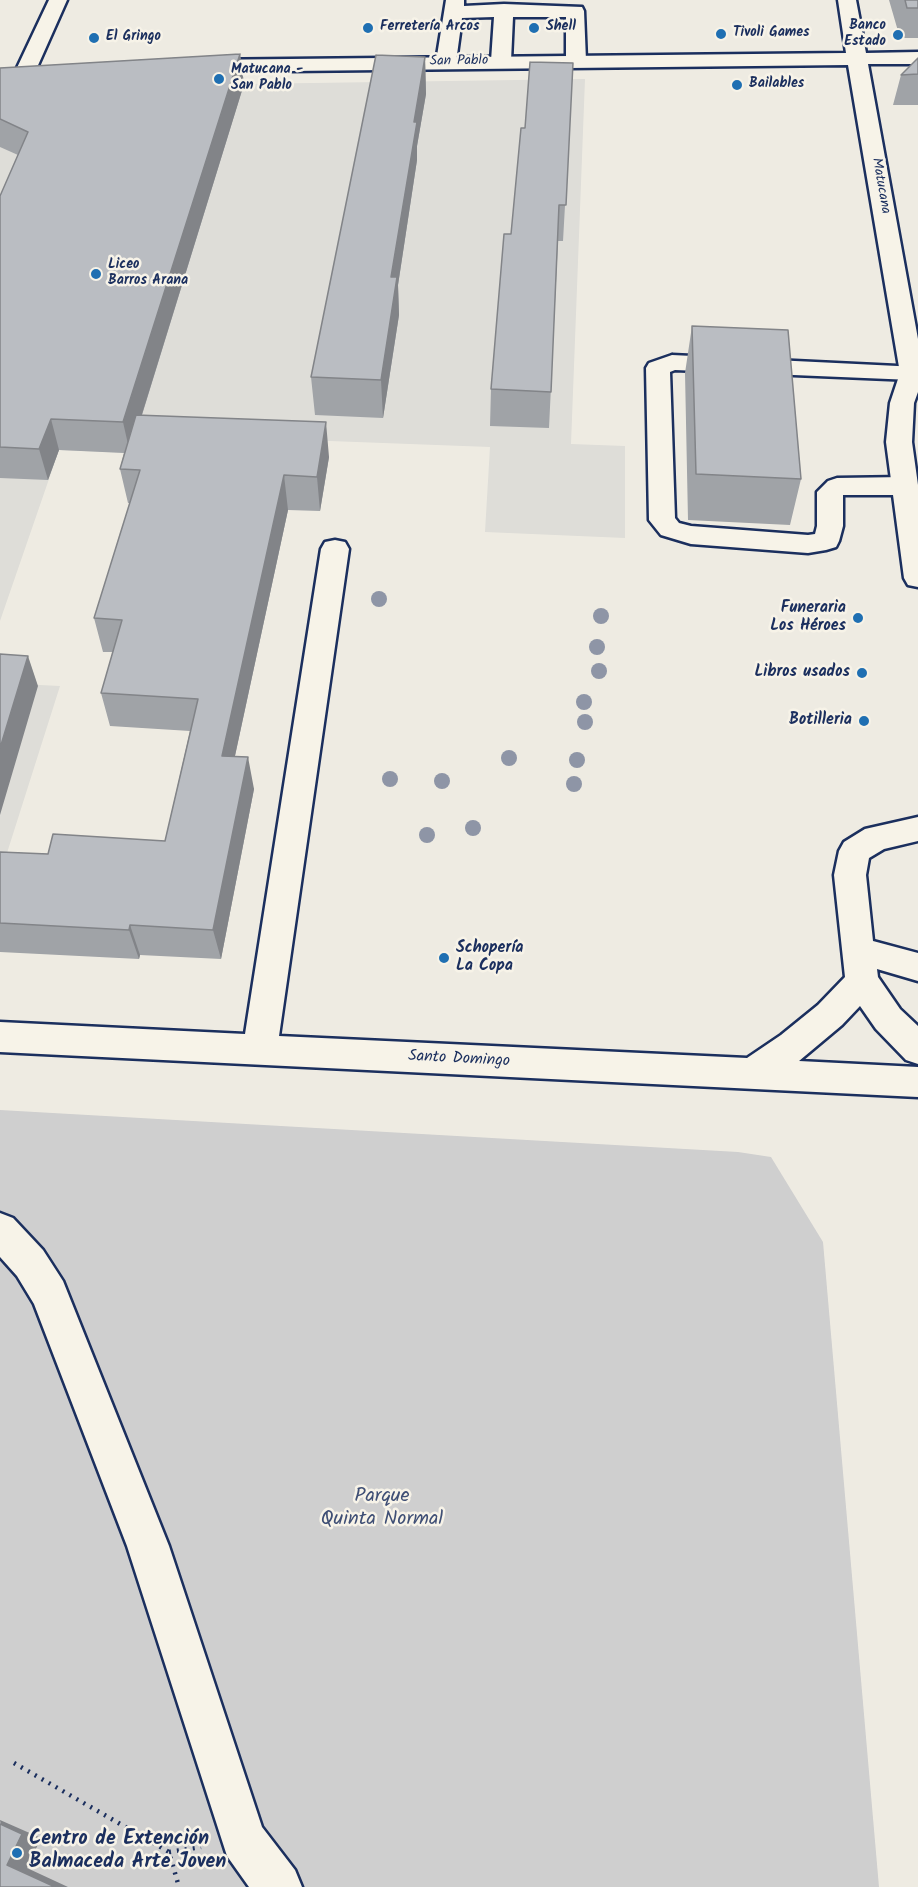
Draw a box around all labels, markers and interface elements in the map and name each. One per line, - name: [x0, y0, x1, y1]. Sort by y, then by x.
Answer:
- place label: Banco Estado: [844, 19, 886, 51]
- place label: Ferretería Arcos: [380, 20, 479, 36]
- place label: Shell: [546, 20, 576, 36]
- marker: Ferretería Arcos: [361, 21, 375, 35]
- marker: Shell: [527, 21, 541, 35]
- place label: Tivoli Games: [733, 26, 810, 42]
- marker: Tivoli Games: [714, 27, 728, 41]
- marker: Banco Estado: [891, 28, 905, 42]
- place label: El Gringo: [106, 30, 161, 46]
- marker: El Gringo: [87, 31, 101, 45]
- street label: San Pablo: [430, 53, 488, 71]
- place label: Matucana - San Pablo: [231, 63, 304, 96]
- marker: Matucana - San Pablo: [212, 72, 226, 86]
- place label: Bailables: [749, 77, 804, 93]
- marker: Bailables: [730, 78, 744, 92]
- street label: Matucana: [867, 157, 893, 215]
- place label: Liceo Barros Arana: [108, 258, 188, 290]
- marker: Liceo Barros Arana: [89, 267, 103, 281]
- place label: Funeraria Los Héroes: [770, 599, 846, 637]
- marker: Funeraria Los Héroes: [851, 611, 865, 625]
- place label: Libros usados: [755, 663, 850, 683]
- marker: Libros usados: [855, 666, 869, 680]
- place label: Botilleria: [789, 711, 852, 731]
- marker: Botilleria: [857, 714, 871, 728]
- place label: Schopería La Copa: [456, 939, 523, 977]
- marker: Schopería La Copa: [437, 951, 451, 965]
- street label: Santo Domingo: [408, 1048, 510, 1072]
- park label: Parque Quinta Normal: [321, 1486, 443, 1533]
- place label: Centro de Extención Balmaceda Arte Joven: [29, 1829, 226, 1876]
- marker: Centro de Extención Balmaceda Arte Joven: [10, 1846, 24, 1860]

